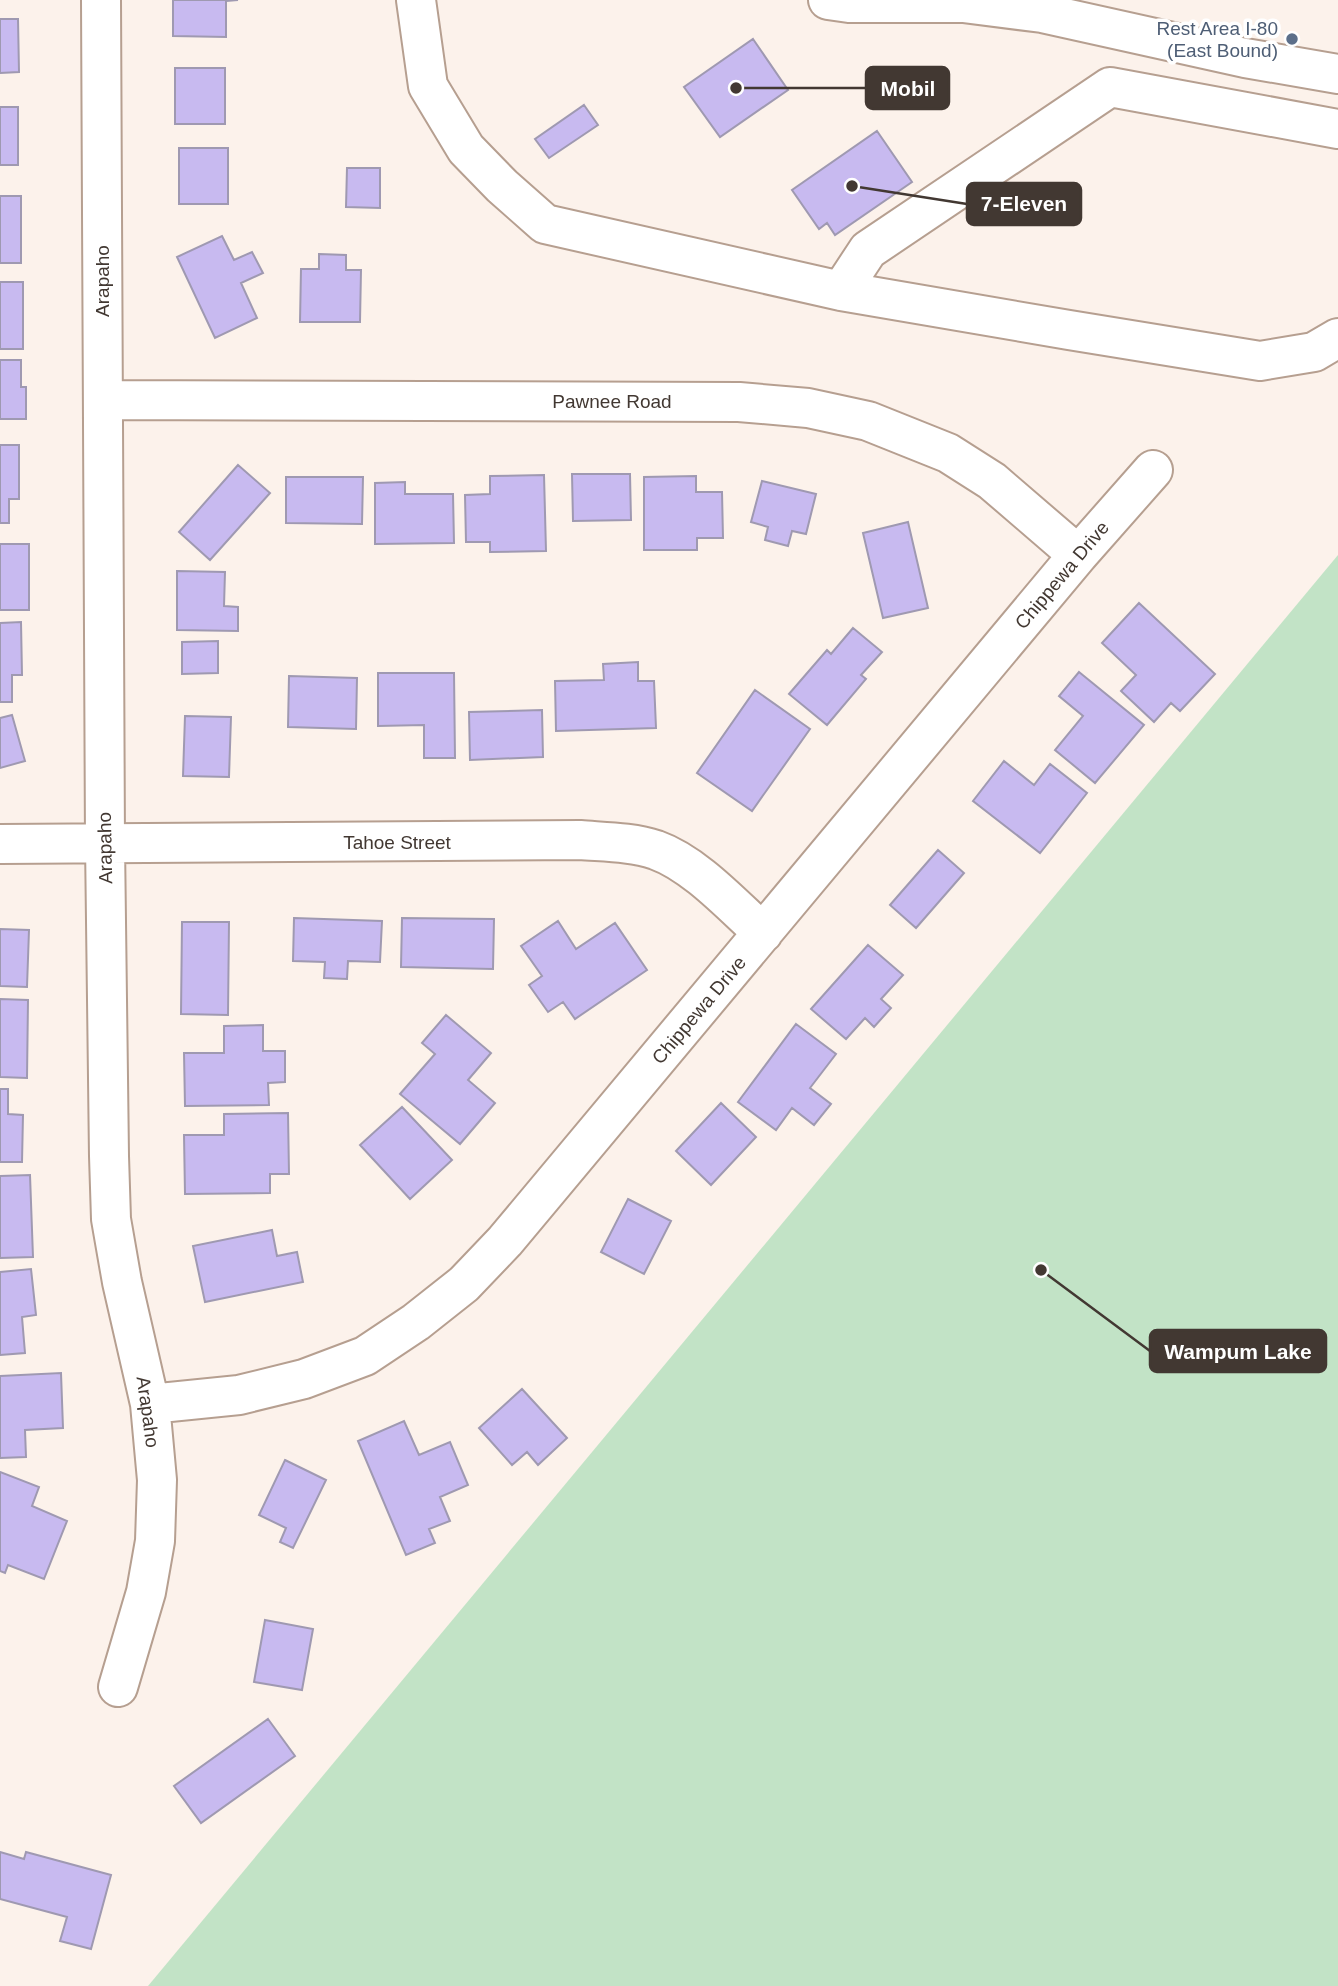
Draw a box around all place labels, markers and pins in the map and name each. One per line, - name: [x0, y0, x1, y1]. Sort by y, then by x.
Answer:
- place label: Rest Area I-80 (East Bound): [1157, 18, 1278, 61]
- marker: Rest Area I-80 (East Bound): [1284, 31, 1300, 47]
- callout: Mobil: [866, 67, 949, 109]
- callout: 7-Eleven: [967, 183, 1081, 225]
- callout: Wampum Lake: [1150, 1330, 1326, 1372]

